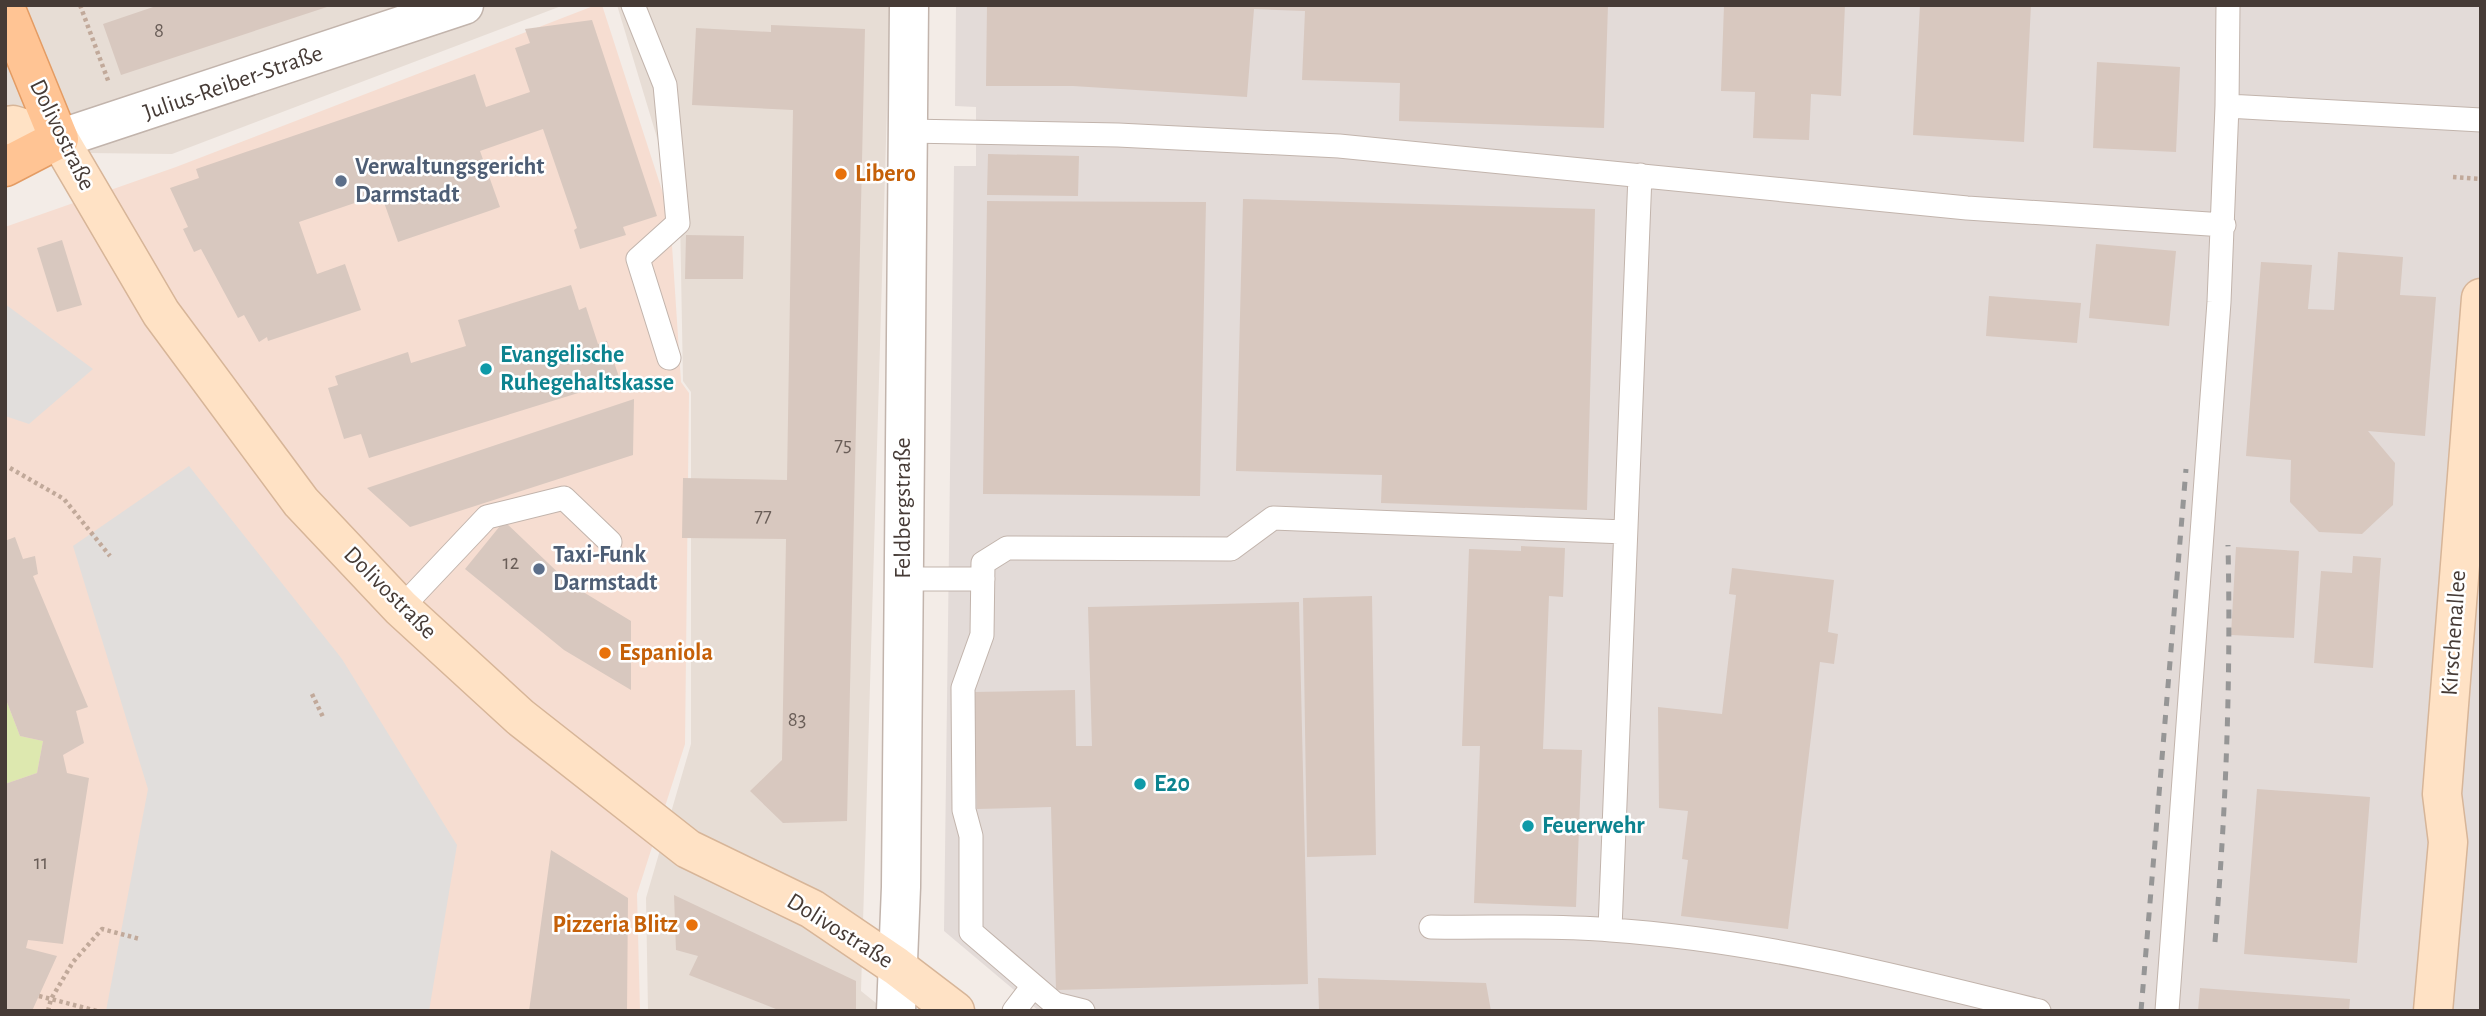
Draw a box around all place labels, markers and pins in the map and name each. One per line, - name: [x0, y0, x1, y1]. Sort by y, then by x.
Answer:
- place label: Verwaltungsgericht Darmstadt: [355, 155, 544, 207]
- place label: Libero: [855, 162, 916, 186]
- marker: Libero: [833, 166, 849, 182]
- marker: Verwaltungsgericht Darmstadt: [333, 173, 349, 189]
- place label: Evangelische Ruhegehaltskasse: [500, 343, 674, 395]
- marker: Evangelische Ruhegehaltskasse: [478, 361, 494, 377]
- place label: Taxi-Funk Darmstadt: [553, 543, 657, 595]
- marker: Taxi-Funk Darmstadt: [531, 561, 547, 577]
- place label: Espaniola: [619, 641, 713, 665]
- marker: Espaniola: [597, 645, 613, 661]
- place label: E20: [1154, 772, 1190, 796]
- marker: E20: [1132, 776, 1148, 792]
- place label: Feuerwehr: [1542, 814, 1645, 838]
- marker: Feuerwehr: [1520, 818, 1536, 834]
- place label: Pizzeria Blitz: [553, 913, 678, 937]
- marker: Pizzeria Blitz: [684, 917, 700, 933]

